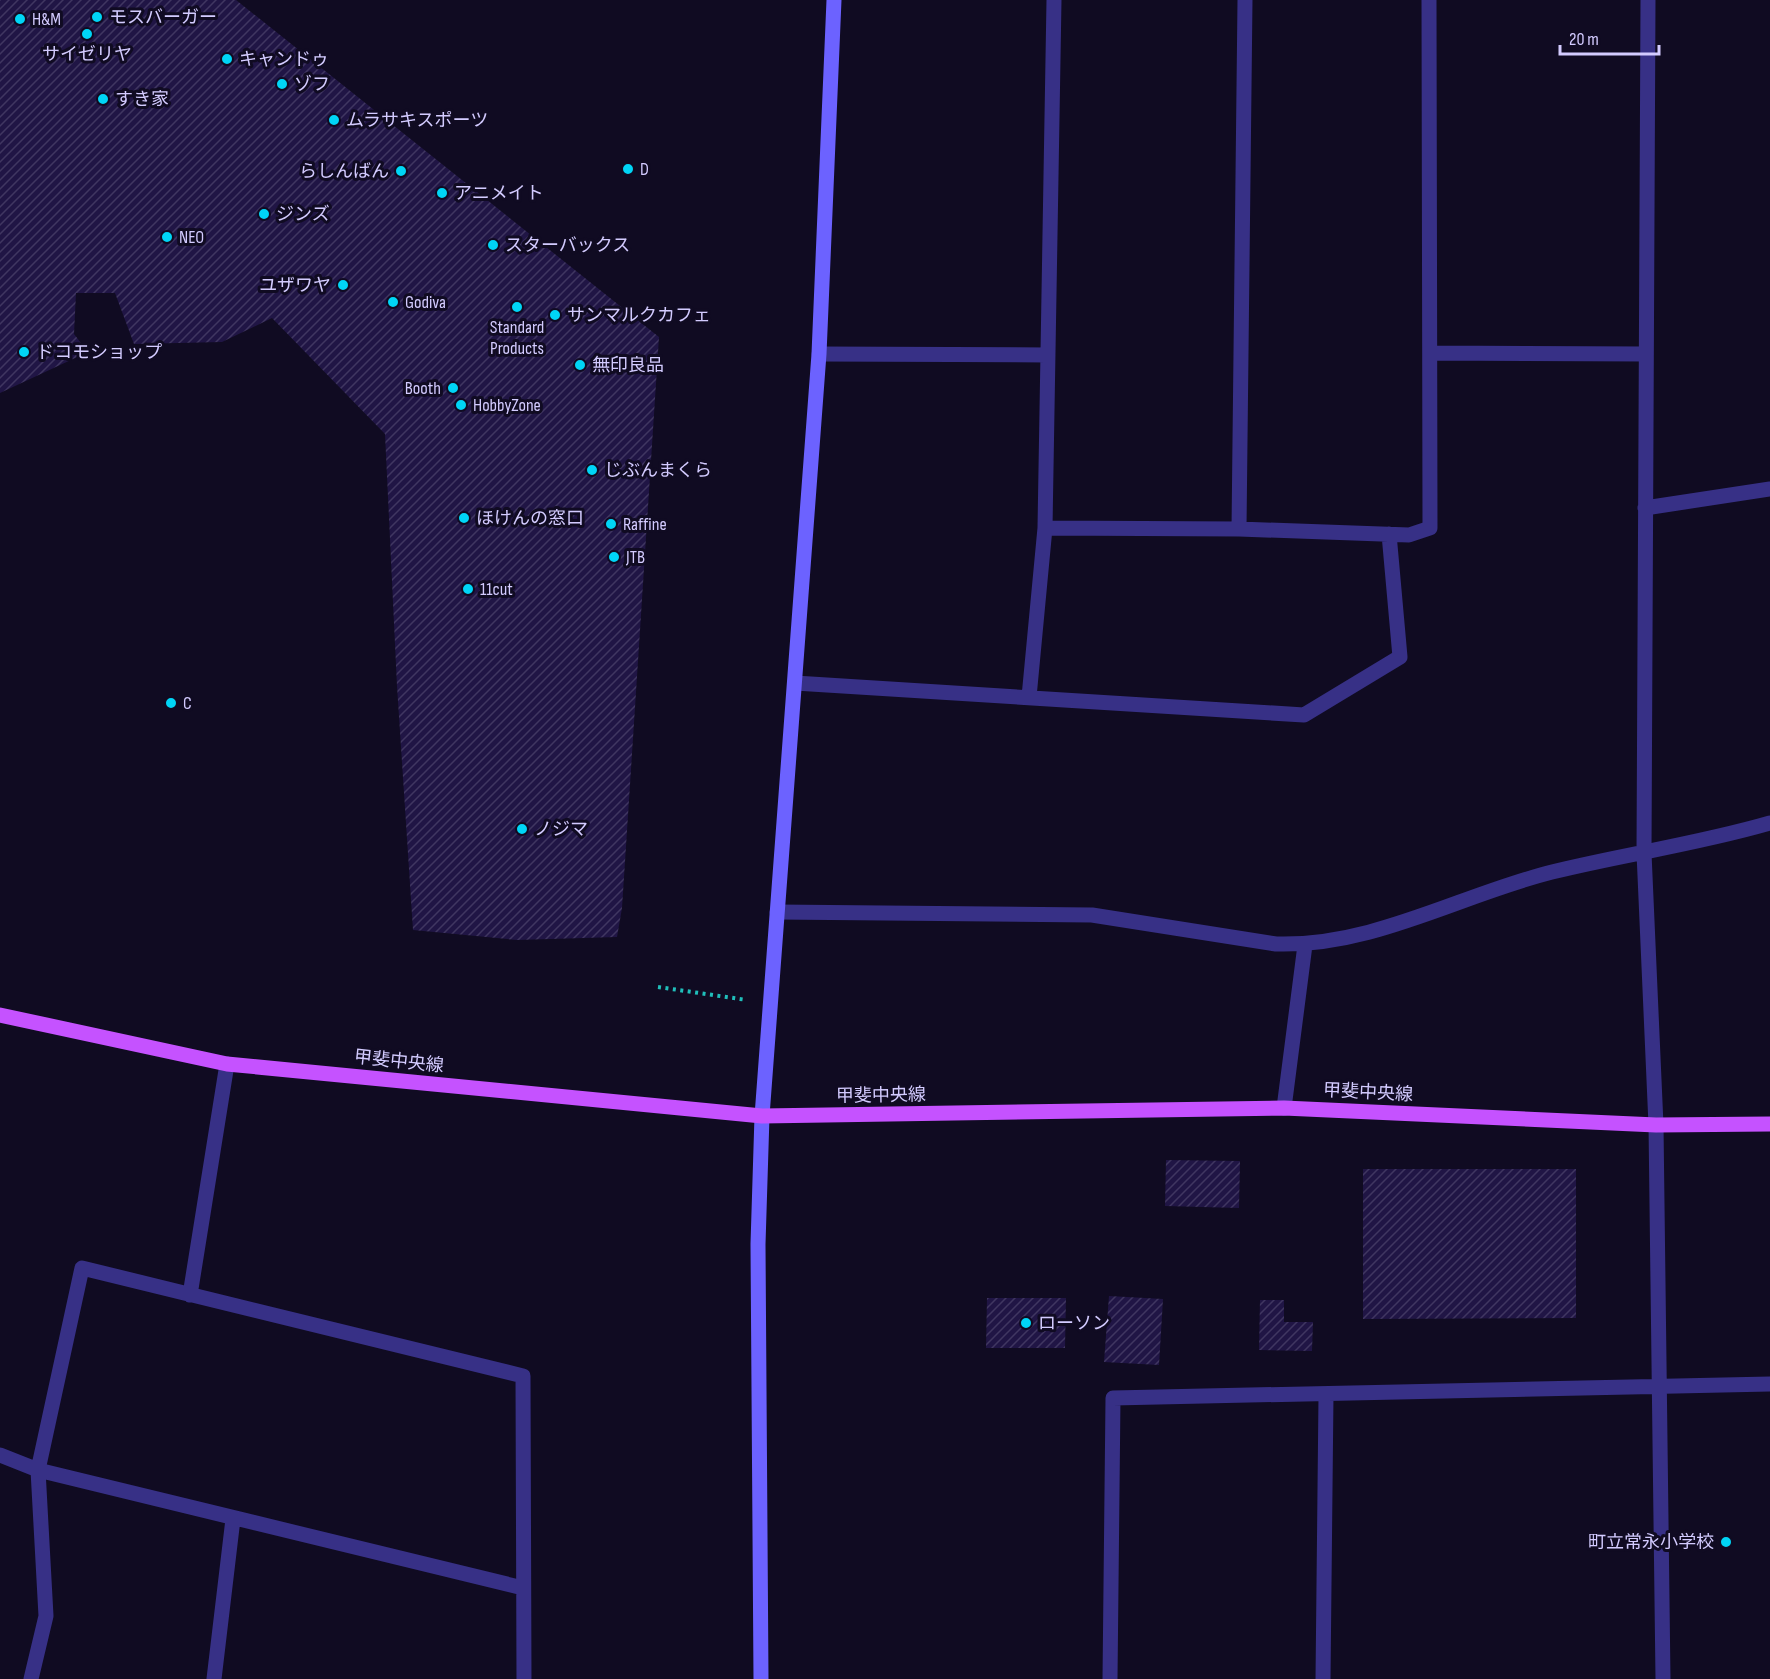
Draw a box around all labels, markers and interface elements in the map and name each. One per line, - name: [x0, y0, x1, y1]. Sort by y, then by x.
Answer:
- place label: モスバーガー: [109, 7, 217, 28]
- place label: H&M: [32, 9, 61, 30]
- marker: モスバーガー: [90, 10, 104, 24]
- marker: H&M: [13, 12, 27, 26]
- scale bar: [1560, 18, 1659, 56]
- marker: サイゼリヤ: [80, 27, 94, 41]
- text: 20 m: [1569, 29, 1599, 50]
- place label: サイゼリヤ: [42, 44, 132, 65]
- place label: キャンドゥ: [239, 49, 329, 70]
- marker: キャンドゥ: [220, 52, 234, 66]
- place label: ゾフ: [294, 74, 330, 95]
- marker: ゾフ: [275, 77, 289, 91]
- place label: すき家: [115, 89, 169, 110]
- marker: すき家: [96, 92, 110, 106]
- place label: ムラサキスポーツ: [346, 110, 488, 131]
- marker: ムラサキスポーツ: [327, 113, 341, 127]
- place label: D: [640, 159, 649, 180]
- place label: らしんばん: [299, 161, 389, 182]
- marker: D: [621, 162, 635, 176]
- marker: らしんばん: [394, 164, 408, 178]
- place label: アニメイト: [454, 183, 544, 204]
- marker: アニメイト: [435, 186, 449, 200]
- place label: ジンズ: [276, 204, 330, 225]
- marker: ジンズ: [257, 207, 271, 221]
- place label: NEO: [179, 227, 204, 248]
- marker: NEO: [160, 230, 174, 244]
- place label: スターバックス: [505, 235, 630, 256]
- marker: スターバックス: [486, 238, 500, 252]
- place label: ユザワヤ: [259, 275, 331, 296]
- marker: ユザワヤ: [336, 278, 350, 292]
- place label: Godiva: [405, 292, 446, 313]
- marker: Godiva: [386, 295, 400, 309]
- marker: Standard Products: [510, 300, 524, 314]
- place label: サンマルクカフェ: [567, 305, 711, 326]
- marker: サンマルクカフェ: [548, 308, 562, 322]
- place label: Standard Products: [490, 317, 544, 359]
- place label: ドコモショップ: [36, 342, 162, 363]
- marker: ドコモショップ: [17, 345, 31, 359]
- place label: 無印良品: [592, 355, 664, 376]
- marker: 無印良品: [573, 358, 587, 372]
- place label: Booth: [405, 378, 441, 399]
- marker: Booth: [446, 381, 460, 395]
- place label: HobbyZone: [473, 395, 541, 416]
- marker: HobbyZone: [454, 398, 468, 412]
- place label: じぶんまくら: [604, 460, 712, 481]
- marker: じぶんまくら: [585, 463, 599, 477]
- place label: ほけんの窓口: [476, 508, 584, 529]
- marker: ほけんの窓口: [457, 511, 471, 525]
- place label: Raffine: [623, 514, 667, 535]
- marker: Raffine: [604, 517, 618, 531]
- place label: JTB: [625, 547, 645, 568]
- marker: JTB: [607, 550, 621, 564]
- place label: 11cut: [480, 579, 513, 600]
- marker: 11cut: [461, 582, 475, 596]
- place label: C: [183, 693, 192, 714]
- marker: C: [164, 696, 178, 710]
- place label: ノジマ: [534, 819, 588, 840]
- marker: ノジマ: [515, 822, 529, 836]
- street label: 甲斐中央線: [353, 1046, 445, 1077]
- street label: 甲斐中央線: [1322, 1080, 1413, 1105]
- street label: 甲斐中央線: [836, 1084, 926, 1107]
- place label: ローソン: [1038, 1313, 1110, 1334]
- marker: ローソン: [1019, 1316, 1033, 1330]
- place label: 町立常永小学校: [1588, 1532, 1714, 1553]
- marker: 町立常永小学校: [1719, 1535, 1733, 1549]

